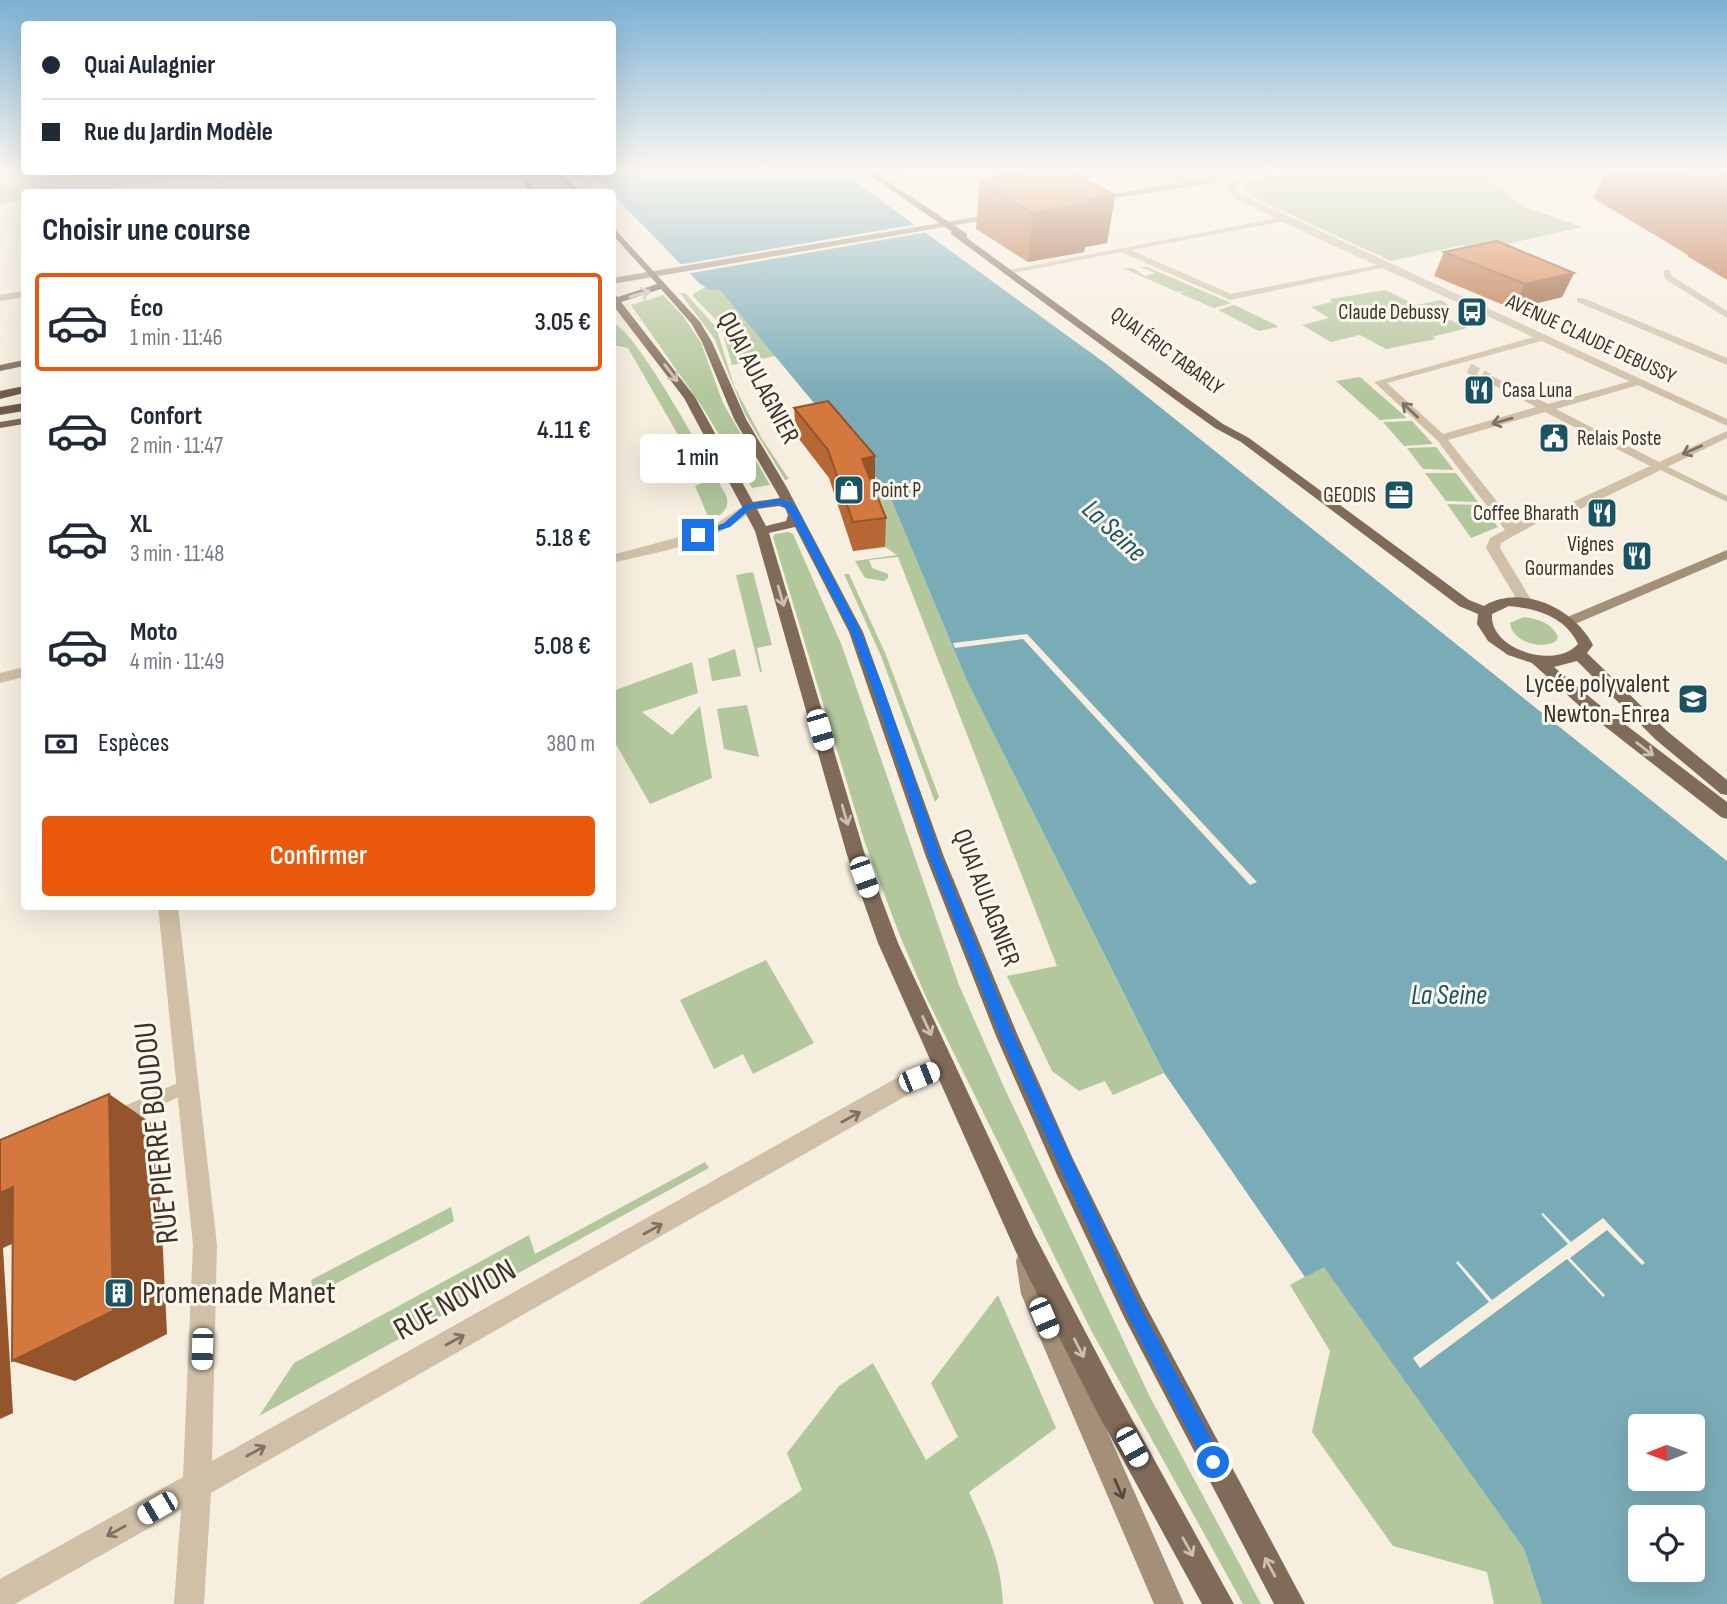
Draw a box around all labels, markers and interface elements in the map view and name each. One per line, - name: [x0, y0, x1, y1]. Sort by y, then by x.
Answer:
- text: Quai Aulagnier: [84, 50, 215, 81]
- text: Rue du Jardin Modèle: [84, 117, 273, 148]
- text: Choisir une course: [42, 211, 251, 250]
- one-way arrow: [629, 287, 651, 300]
- street label: AVENUE CLAUDE DEBUSSY: [1501, 288, 1680, 389]
- icon: car: [46, 291, 109, 354]
- text: Éco: [130, 293, 163, 324]
- bus stop icon: Claude Debussy: [1455, 295, 1489, 329]
- place label: Claude Debussy: [1338, 300, 1449, 325]
- street label: QUAI ÉRIC TABARLY: [1106, 302, 1228, 400]
- text: 3.05 €: [535, 307, 591, 338]
- street label: QUAI AULAGNIER: [710, 307, 806, 449]
- text: 1 min · 11:46: [130, 324, 223, 352]
- one-way arrow: [664, 364, 679, 382]
- restaurant icon: Casa Luna: [1462, 373, 1496, 407]
- place label: Casa Luna: [1502, 378, 1572, 403]
- icon: car: [46, 399, 109, 462]
- text: Confort: [130, 401, 202, 432]
- one-way arrow: [1401, 402, 1419, 418]
- text: 4.11 €: [537, 415, 591, 446]
- one-way arrow: [1491, 415, 1514, 428]
- public building icon: Relais Poste: [1537, 421, 1571, 455]
- place label: Relais Poste: [1577, 426, 1661, 451]
- text: 2 min · 11:47: [130, 432, 223, 460]
- callout: 1 min: [640, 434, 756, 482]
- text: 1 min: [677, 444, 719, 472]
- one-way arrow: [1682, 444, 1703, 457]
- shop icon: Point P: [832, 473, 866, 507]
- place label: Point P: [872, 478, 921, 503]
- office icon: GEODIS: [1382, 478, 1416, 512]
- place label: GEODIS: [1323, 483, 1376, 508]
- water label: La Seine: [1075, 493, 1153, 569]
- restaurant icon: Coffee Bharath: [1585, 496, 1619, 530]
- place label: Coffee Bharath: [1473, 501, 1579, 526]
- icon: car: [46, 507, 109, 570]
- text: XL: [130, 509, 152, 540]
- route end: [682, 519, 714, 551]
- text: 5.18 €: [535, 523, 591, 554]
- place label: Vignes Gourmandes: [1525, 532, 1614, 581]
- restaurant icon: Vignes Gourmandes: [1620, 539, 1654, 573]
- text: 3 min · 11:48: [130, 540, 224, 568]
- one-way arrow: [775, 585, 788, 607]
- icon: car: [46, 615, 109, 678]
- text: Moto: [130, 617, 178, 648]
- text: 5.08 €: [534, 631, 591, 662]
- text: 4 min · 11:49: [130, 648, 224, 676]
- place label: Lycée polyvalent Newton-Enrea: [1525, 669, 1670, 730]
- school or university icon: Lycée polyvalent Newton-Enrea: [1676, 682, 1710, 716]
- car: [805, 707, 836, 753]
- icon: cash: [42, 725, 80, 763]
- text: Espèces: [98, 728, 169, 759]
- text: 380 m: [547, 730, 595, 758]
- one-way arrow: [1636, 742, 1654, 757]
- one-way arrow: [839, 803, 852, 825]
- button: Confirmer: [42, 816, 595, 896]
- street label: QUAI AULAGNIER: [946, 825, 1026, 971]
- car: [847, 854, 882, 900]
- water label: La Seine: [1411, 979, 1487, 1012]
- one-way arrow: [921, 1016, 934, 1037]
- street label: RUE PIERRE BOUDOU: [126, 1020, 188, 1246]
- car: [896, 1059, 943, 1095]
- one-way arrow: [841, 1110, 861, 1124]
- one-way arrow: [642, 1222, 663, 1235]
- street label: RUE NOVION: [387, 1251, 523, 1349]
- place label: Promenade Manet: [142, 1274, 336, 1313]
- building icon: Promenade Manet: [102, 1276, 136, 1310]
- car: [1027, 1295, 1062, 1341]
- car: [191, 1328, 214, 1370]
- one-way arrow: [444, 1333, 464, 1347]
- one-way arrow: [1072, 1337, 1086, 1357]
- north arrow: [1628, 1414, 1704, 1491]
- map controls: [1628, 1414, 1705, 1582]
- car: [1113, 1424, 1152, 1470]
- one-way arrow: [246, 1444, 266, 1458]
- route start: [1197, 1446, 1229, 1478]
- one-way arrow: [1113, 1478, 1126, 1500]
- car: [134, 1488, 181, 1528]
- button: locate: [1628, 1505, 1705, 1582]
- one-way arrow: [107, 1524, 127, 1538]
- one-way arrow: [1181, 1537, 1195, 1557]
- one-way arrow: [1263, 1557, 1277, 1578]

